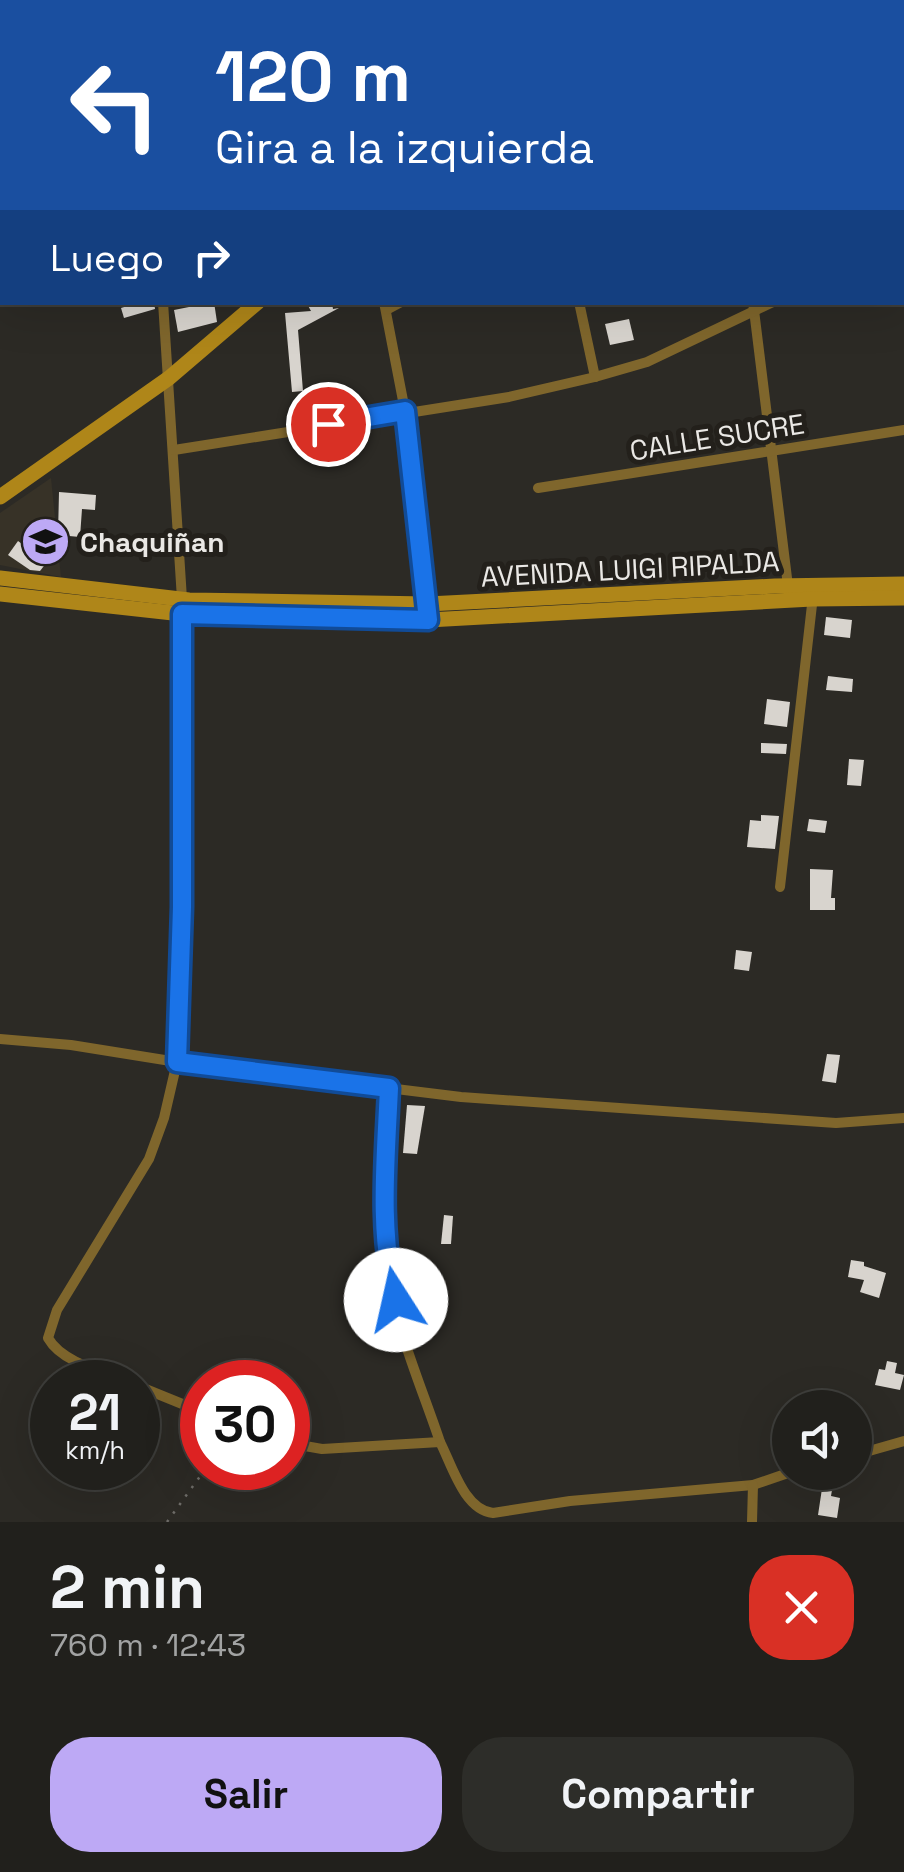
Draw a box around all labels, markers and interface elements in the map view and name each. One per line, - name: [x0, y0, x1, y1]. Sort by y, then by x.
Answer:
- text: 120 m: [215, 32, 411, 121]
- icon: left: [50, 40, 180, 170]
- text: Gira a la izquierda: [215, 119, 594, 176]
- icon: right: [184, 230, 239, 285]
- text: Luego: [50, 234, 164, 282]
- pin: [286, 382, 371, 467]
- icon: arrive: [301, 397, 356, 452]
- street label: CALLE SUCRE: [627, 405, 807, 469]
- school or university icon: Chaquiñan: [19, 516, 71, 568]
- place label: Chaquiñan: [80, 524, 224, 560]
- street label: AVENIDA LUIGI RIPALDA: [480, 543, 780, 595]
- position arrow: [344, 1248, 448, 1352]
- speed limit sign: 30: [180, 1360, 310, 1490]
- text: 21: [69, 1381, 121, 1445]
- map controls: [772, 1390, 872, 1490]
- button: sound: [772, 1390, 872, 1490]
- text: km/h: [65, 1434, 125, 1466]
- text: 2 min: [50, 1549, 205, 1626]
- button: close: [749, 1555, 854, 1660]
- text: 760 m · 12:43: [50, 1625, 246, 1665]
- button: Salir: [50, 1737, 442, 1852]
- button: Compartir: [462, 1737, 854, 1852]

